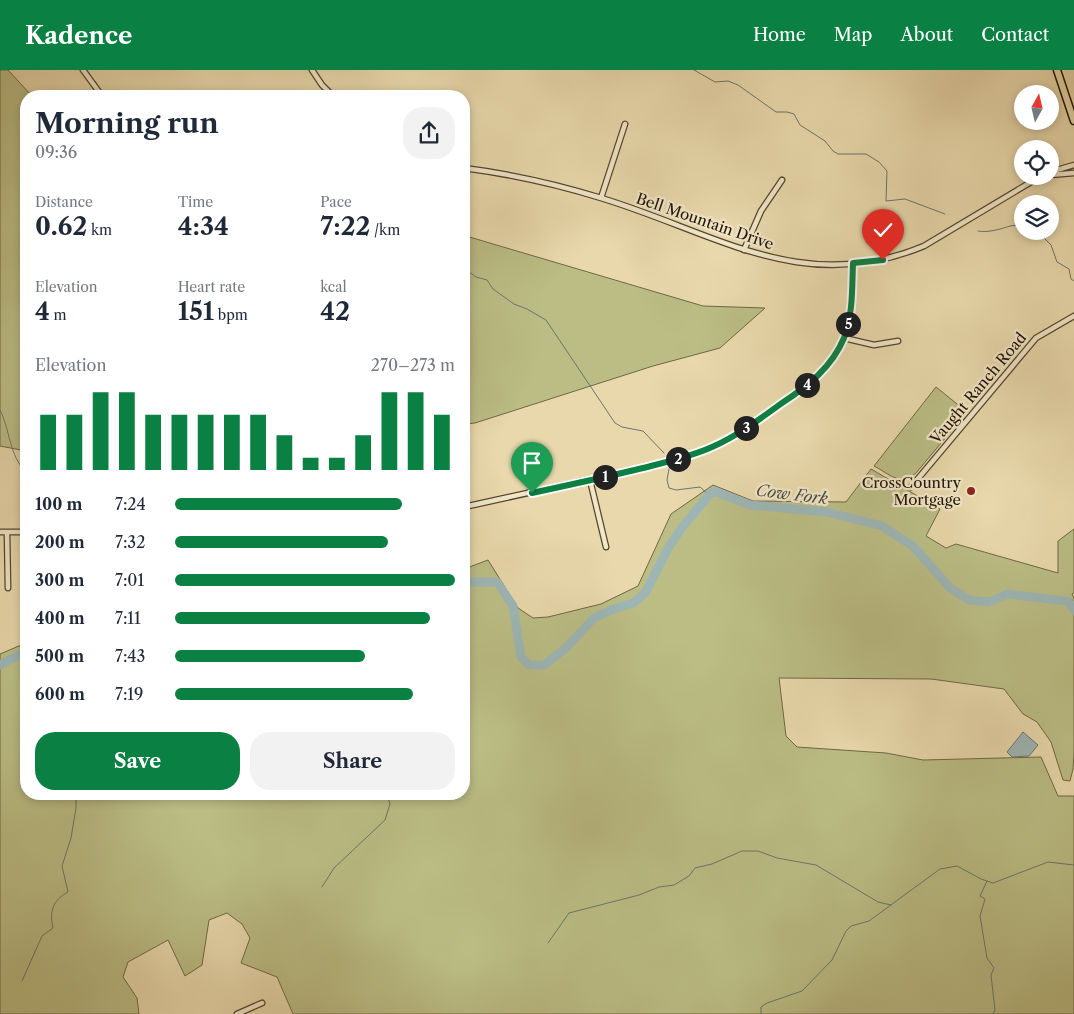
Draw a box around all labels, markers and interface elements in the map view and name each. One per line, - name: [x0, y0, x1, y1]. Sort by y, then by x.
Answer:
- text: Kadence: [25, 21, 132, 50]
- text: Home: [753, 24, 806, 46]
- text: Map: [834, 24, 872, 46]
- text: About: [900, 24, 953, 46]
- text: Contact: [981, 24, 1049, 46]
- north arrow: [1014, 85, 1059, 130]
- map controls: [1014, 85, 1059, 240]
- text: Morning run: [35, 106, 219, 140]
- button: share: [403, 107, 455, 159]
- button: locate: [1014, 140, 1059, 185]
- text: 09:36: [35, 142, 77, 162]
- street label: Bell Mountain Drive: [634, 188, 776, 254]
- text: Distance: [35, 193, 93, 211]
- text: Time: [178, 193, 213, 211]
- text: Pace: [320, 193, 352, 211]
- button: layers: [1014, 195, 1059, 240]
- pin: [862, 209, 904, 260]
- text: 0.62: [35, 211, 87, 242]
- text: 4:34: [178, 211, 229, 242]
- text: 7:22: [320, 211, 370, 242]
- icon: check: [869, 216, 897, 244]
- text: km: [87, 221, 112, 239]
- text: /km: [370, 221, 400, 239]
- text: Elevation: [35, 278, 98, 296]
- text: Heart rate: [178, 278, 245, 296]
- text: kcal: [320, 278, 347, 296]
- text: 4: [35, 296, 50, 327]
- text: 151: [178, 296, 214, 327]
- text: 42: [320, 296, 350, 327]
- text: m: [50, 306, 67, 324]
- text: bpm: [214, 306, 248, 324]
- pin: 5: [836, 312, 860, 336]
- text: 5: [845, 315, 852, 333]
- street label: Vaught Ranch Road: [925, 328, 1030, 448]
- text: Elevation: [35, 355, 106, 375]
- text: 270–273 m: [371, 355, 455, 375]
- pin: 4: [794, 372, 820, 398]
- text: 4: [803, 376, 812, 394]
- pin: 3: [734, 416, 758, 440]
- text: 3: [743, 419, 750, 437]
- pin: [511, 442, 553, 493]
- pin: 2: [666, 446, 690, 472]
- icon: arrive: [518, 449, 546, 477]
- text: 2: [674, 450, 683, 468]
- pin: 1: [592, 464, 618, 490]
- text: 1: [602, 468, 609, 486]
- place label: CrossCountry Mortgage: [862, 473, 962, 509]
- water label: Cow Fork: [755, 480, 830, 508]
- marker: CrossCountry Mortgage: [965, 485, 977, 497]
- text: 100 m: [35, 494, 82, 514]
- text: 7:24: [115, 494, 146, 514]
- text: 200 m: [35, 532, 85, 552]
- text: 7:32: [115, 532, 145, 552]
- text: 300 m: [35, 570, 84, 590]
- text: 7:01: [115, 570, 144, 590]
- text: 400 m: [35, 608, 85, 628]
- text: 7:11: [115, 608, 141, 628]
- text: 500 m: [35, 646, 84, 666]
- text: 7:43: [115, 646, 145, 666]
- text: 600 m: [35, 684, 85, 704]
- text: 7:19: [115, 684, 143, 704]
- button: Save: [35, 732, 240, 790]
- button: Share: [250, 732, 455, 790]

